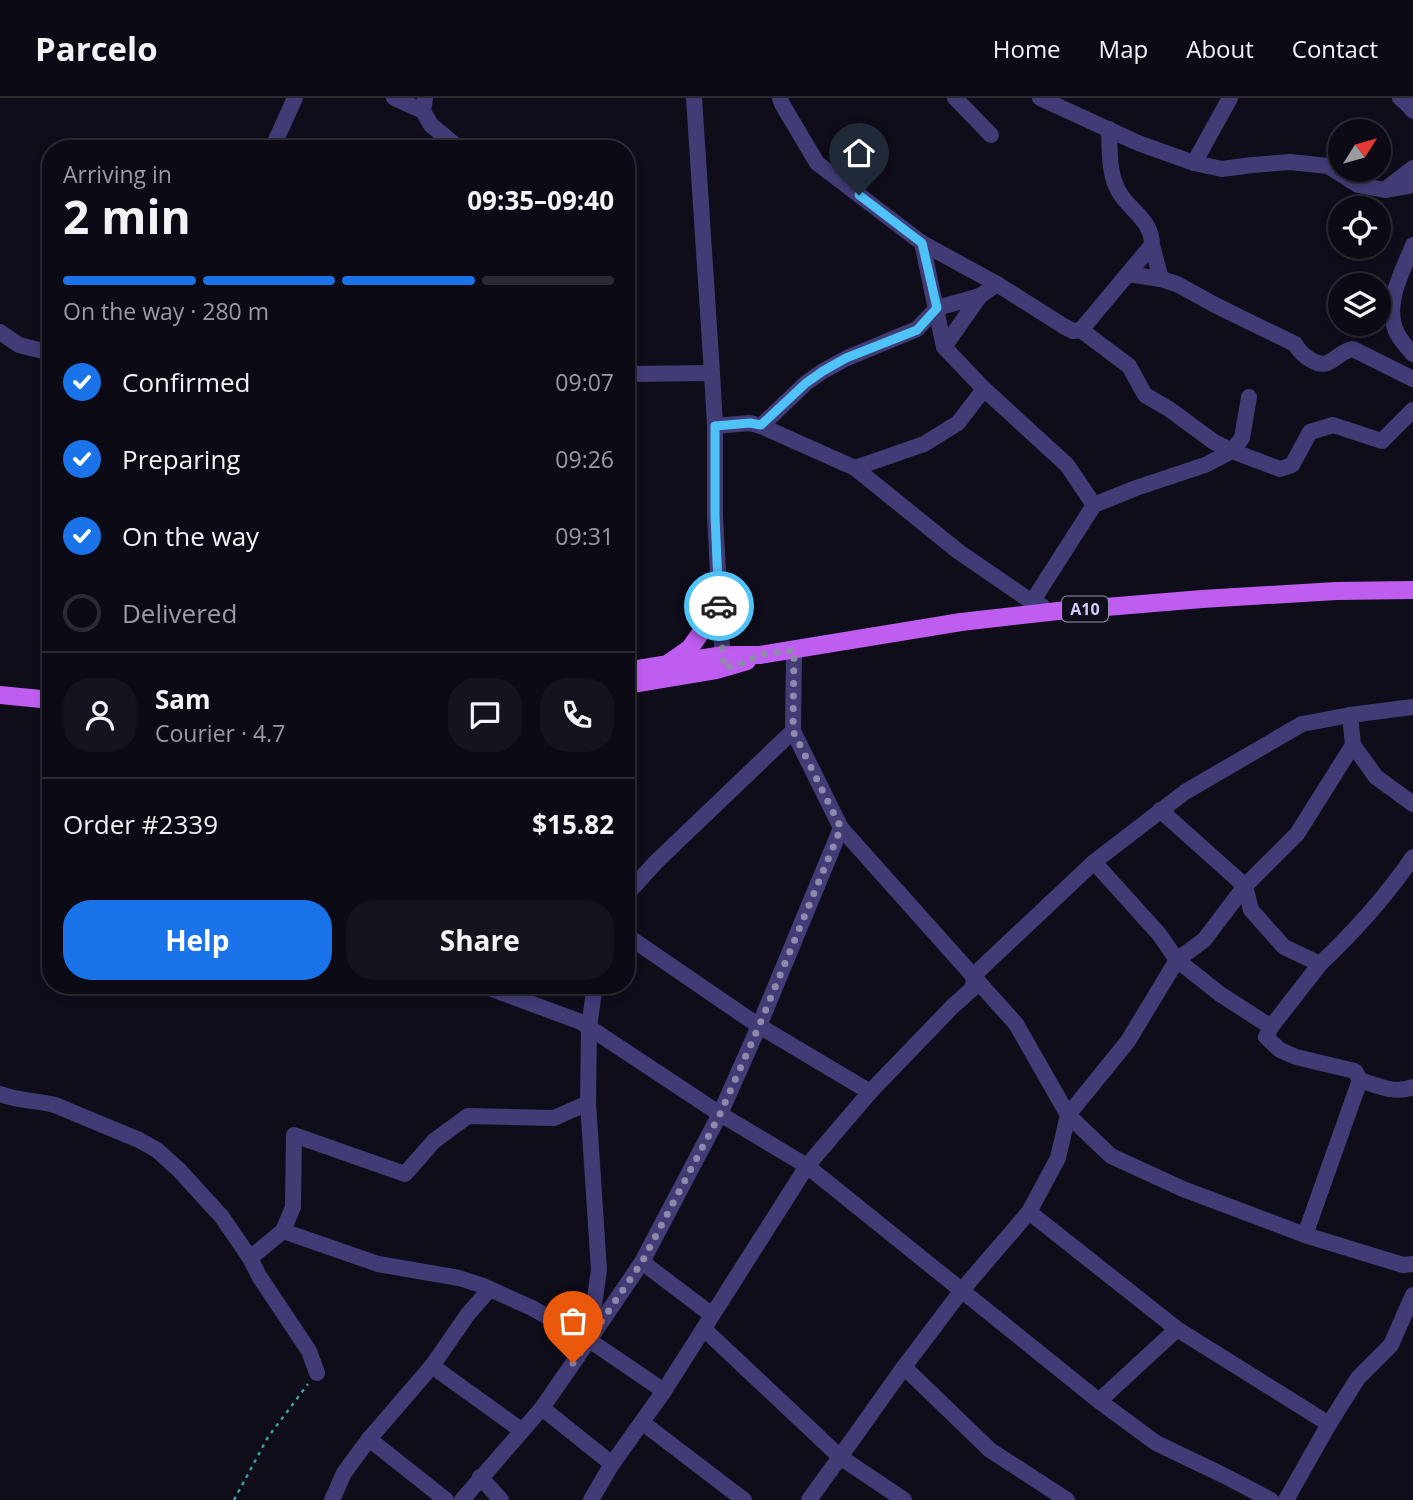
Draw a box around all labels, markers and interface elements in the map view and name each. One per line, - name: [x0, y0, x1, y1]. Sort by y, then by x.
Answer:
- text: Parcelo: [35, 26, 158, 71]
- text: Home: [993, 32, 1061, 65]
- text: Map: [1099, 32, 1148, 65]
- text: About: [1186, 32, 1254, 65]
- text: Contact: [1292, 32, 1378, 65]
- north arrow: [1328, 119, 1391, 182]
- map controls: [1328, 119, 1391, 336]
- pin: [829, 123, 889, 195]
- icon: home: [840, 134, 878, 172]
- text: Arriving in: [63, 158, 172, 190]
- text: 09:35–09:40: [467, 182, 614, 218]
- text: 2 min: [63, 185, 191, 247]
- button: locate: [1328, 196, 1391, 259]
- button: layers: [1328, 273, 1391, 336]
- text: On the way · 280 m: [63, 295, 269, 327]
- icon: check: [63, 363, 101, 401]
- text: Confirmed: [122, 364, 250, 400]
- text: 09:07: [555, 366, 614, 398]
- icon: check: [63, 440, 101, 478]
- text: Preparing: [122, 441, 240, 477]
- text: 09:26: [555, 443, 614, 475]
- icon: check: [63, 517, 101, 555]
- text: On the way: [122, 518, 259, 554]
- text: 09:31: [555, 520, 614, 552]
- courier: [684, 571, 754, 641]
- icon: car: [700, 587, 738, 625]
- text: Delivered: [122, 595, 237, 631]
- road number: A10: [1062, 596, 1108, 622]
- button: person: [63, 678, 137, 752]
- button: chat: [448, 678, 522, 752]
- button: phone: [540, 678, 614, 752]
- text: Sam: [155, 681, 211, 717]
- text: Courier · 4.7: [155, 717, 285, 749]
- text: Order #2339: [63, 806, 218, 842]
- text: $15.82: [532, 806, 614, 842]
- button: Help: [63, 900, 332, 980]
- button: Share: [346, 900, 614, 980]
- pin: [543, 1291, 603, 1363]
- icon: bag: [554, 1302, 592, 1340]

